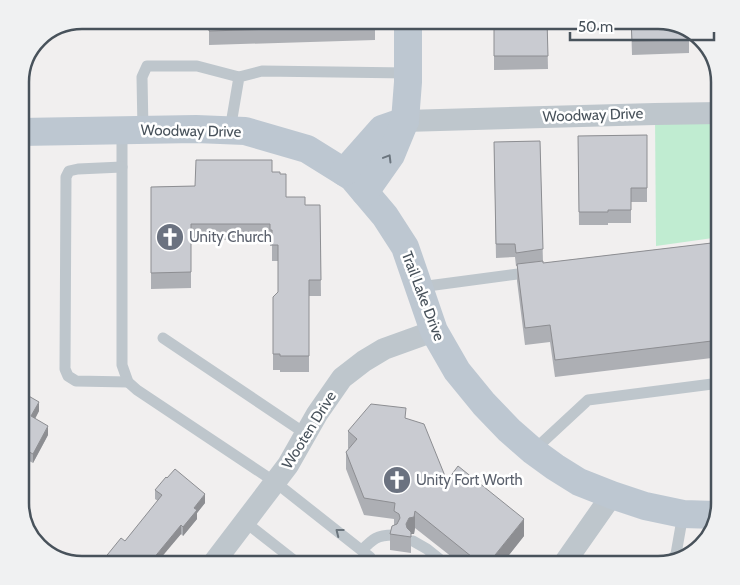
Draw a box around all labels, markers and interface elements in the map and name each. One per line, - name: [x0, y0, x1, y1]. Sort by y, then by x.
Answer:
- scale bar: [570, 10, 714, 42]
- text: 50 m: [578, 18, 613, 36]
- street label: Woodway Drive: [542, 104, 644, 126]
- street label: Woodway Drive: [140, 121, 242, 141]
- one-way arrow: [382, 155, 392, 164]
- church icon: Unity Church: [155, 222, 185, 252]
- place label: Unity Church: [189, 228, 272, 246]
- street label: Trail Lake Drive: [398, 249, 448, 344]
- street label: Wooten Drive: [278, 388, 340, 472]
- church icon: Unity Fort Worth: [382, 465, 412, 495]
- place label: Unity Fort Worth: [416, 471, 523, 489]
- one-way arrow: [336, 530, 345, 538]

